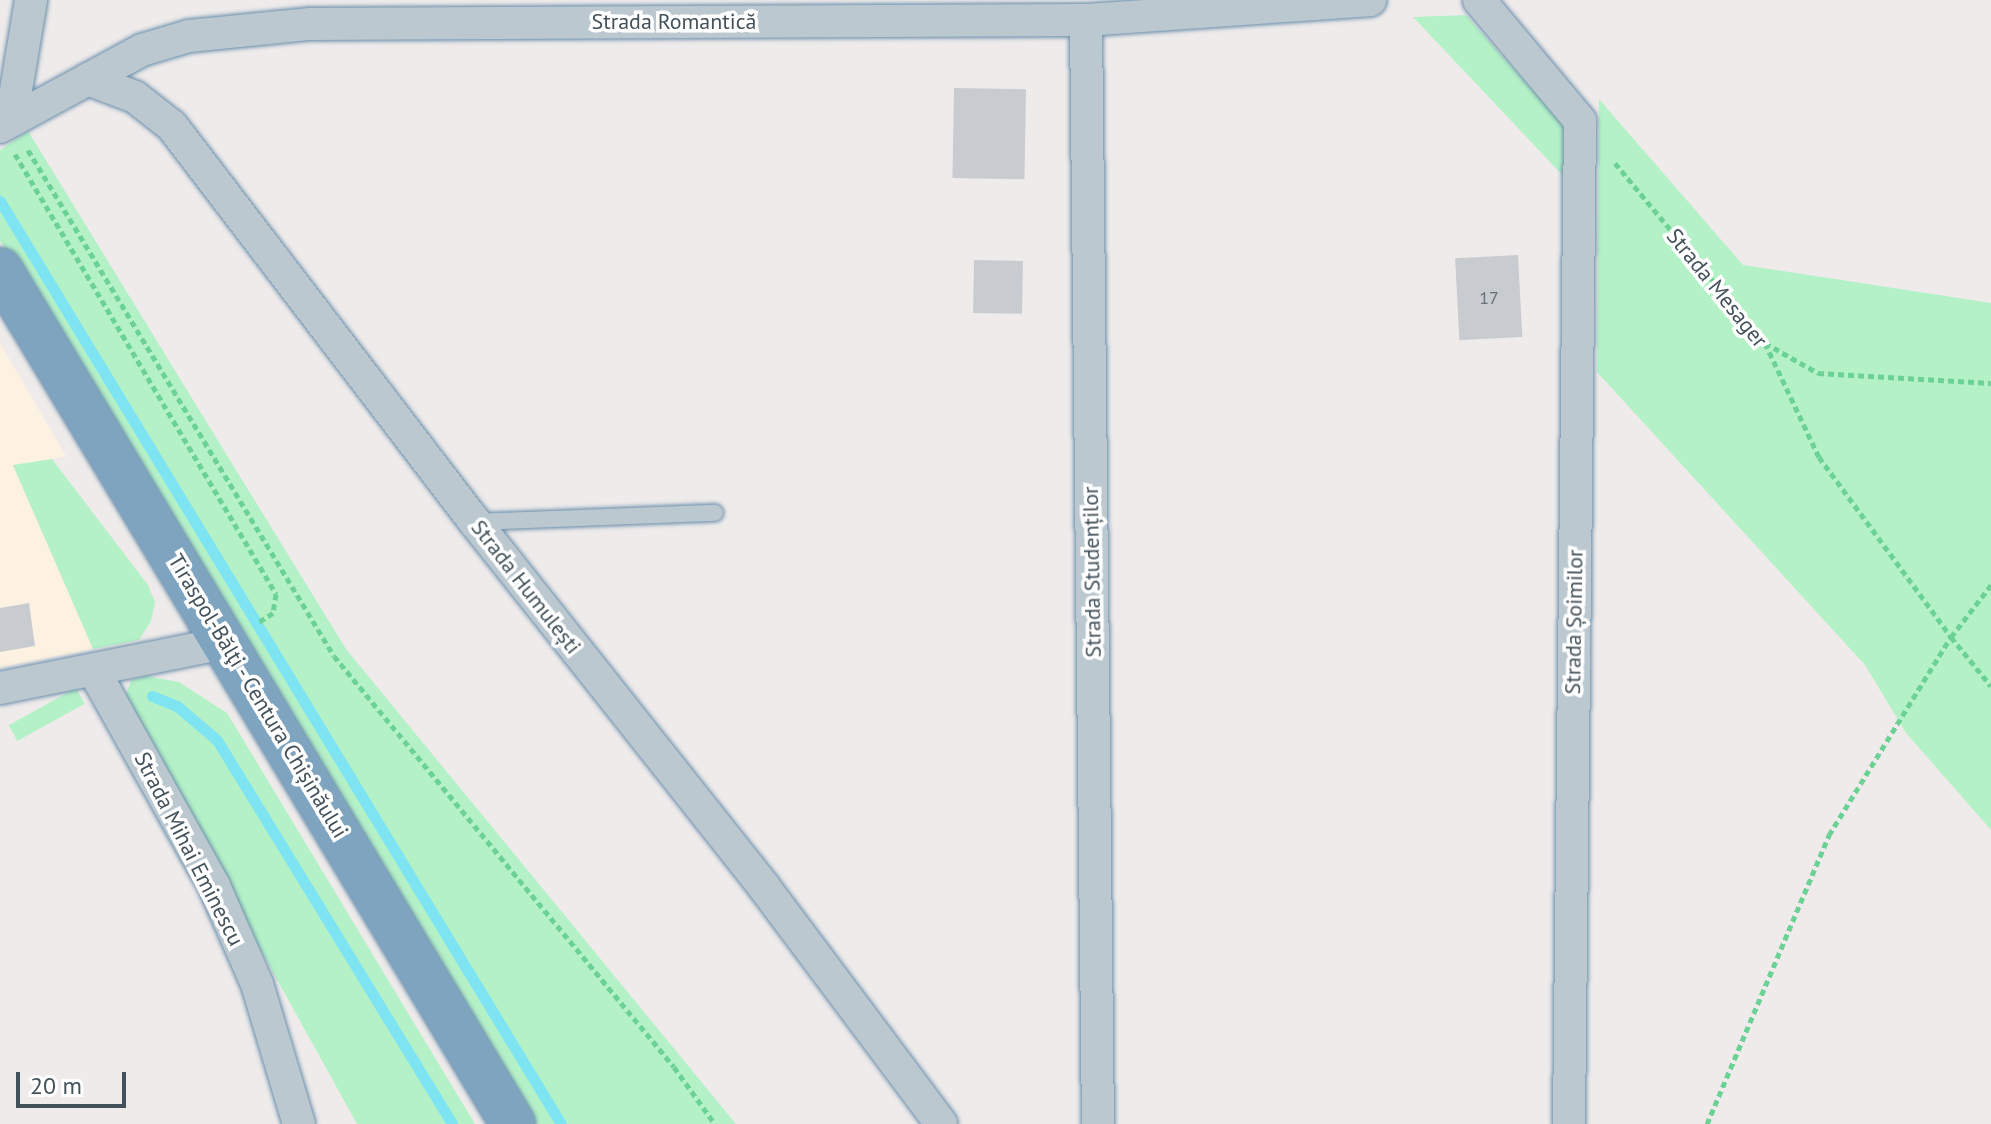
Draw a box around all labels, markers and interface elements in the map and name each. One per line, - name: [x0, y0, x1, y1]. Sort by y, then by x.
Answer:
- street label: Strada Romantică: [592, 9, 756, 35]
- street label: Strada Mesager: [1661, 223, 1773, 353]
- house number: 17: [1479, 287, 1499, 309]
- street label: Strada Studenților: [1077, 486, 1107, 658]
- street label: Strada Humulești: [466, 515, 586, 659]
- street label: Tiraspol-Bălţi - Centura Chișinăului: [162, 548, 354, 844]
- street label: Strada Șoimilor: [1560, 549, 1588, 695]
- street label: Strada Mihai Eminescu: [129, 748, 249, 950]
- scale bar: [20, 1056, 130, 1106]
- text: 20 m: [30, 1070, 82, 1101]

